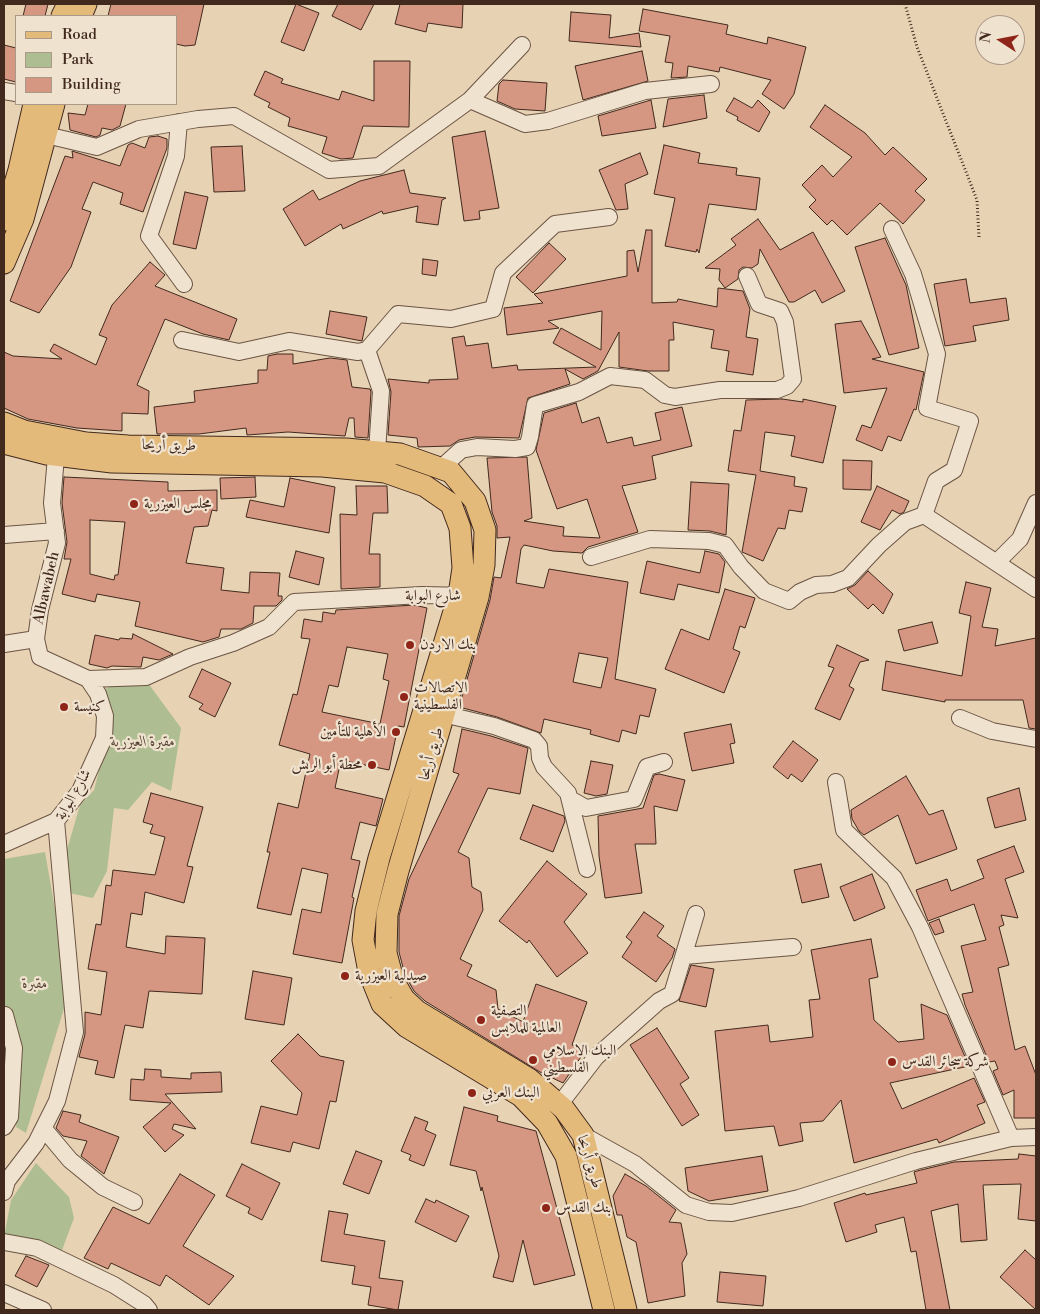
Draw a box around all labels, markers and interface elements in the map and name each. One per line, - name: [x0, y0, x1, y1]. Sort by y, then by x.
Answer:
- legend: [15, 15, 178, 105]
- north arrow: [975, 15, 1025, 65]
- text: Road: [62, 25, 97, 44]
- text: N: [976, 30, 996, 44]
- text: Park: [62, 50, 93, 69]
- text: Building: [62, 75, 121, 94]
- street label: طريق أريحا: [142, 437, 196, 455]
- place label: مجلس العيزرية: [144, 495, 211, 513]
- marker: مجلس العيزرية: [128, 498, 140, 510]
- street label: Albawabeh: [30, 550, 64, 626]
- street label: شارع البوابة: [405, 587, 461, 605]
- place label: بنك الاردن: [420, 636, 476, 654]
- marker: بنك الاردن: [404, 639, 416, 651]
- place label: الاتصالات الفلسطينية: [414, 679, 468, 714]
- marker: الاتصالات الفلسطينية: [398, 691, 410, 703]
- place label: كنيسة: [74, 698, 105, 716]
- marker: كنيسة: [58, 701, 70, 713]
- place label: الأهلية للتأمين: [320, 723, 386, 741]
- street label: طريق أريحا: [416, 725, 448, 783]
- marker: الأهلية للتأمين: [390, 726, 402, 738]
- park label: مقبرة العيزرية: [111, 733, 175, 751]
- place label: محطة أبو الريش: [291, 756, 362, 774]
- marker: محطة أبو الريش: [366, 759, 378, 771]
- street label: شارع البوابة: [52, 766, 96, 824]
- place label: صيدلية العيزرية: [355, 967, 427, 985]
- marker: صيدلية العيزرية: [339, 970, 351, 982]
- park label: مقبرة: [22, 975, 48, 993]
- place label: التصفية العالمية للملابس: [491, 1002, 561, 1037]
- marker: التصفية العالمية للملابس: [475, 1014, 487, 1026]
- place label: البنك الاسلامي الفلسطيني: [543, 1042, 616, 1077]
- place label: شركة سجائر القدس: [902, 1053, 989, 1071]
- marker: البنك الاسلامي الفلسطيني: [527, 1054, 539, 1066]
- marker: شركة سجائر القدس: [886, 1056, 898, 1068]
- place label: البنك العربي: [482, 1084, 539, 1102]
- marker: البنك العربي: [466, 1087, 478, 1099]
- street label: طريق أريحا: [572, 1133, 606, 1191]
- place label: بنك القدس: [556, 1199, 611, 1217]
- marker: بنك القدس: [540, 1202, 552, 1214]

